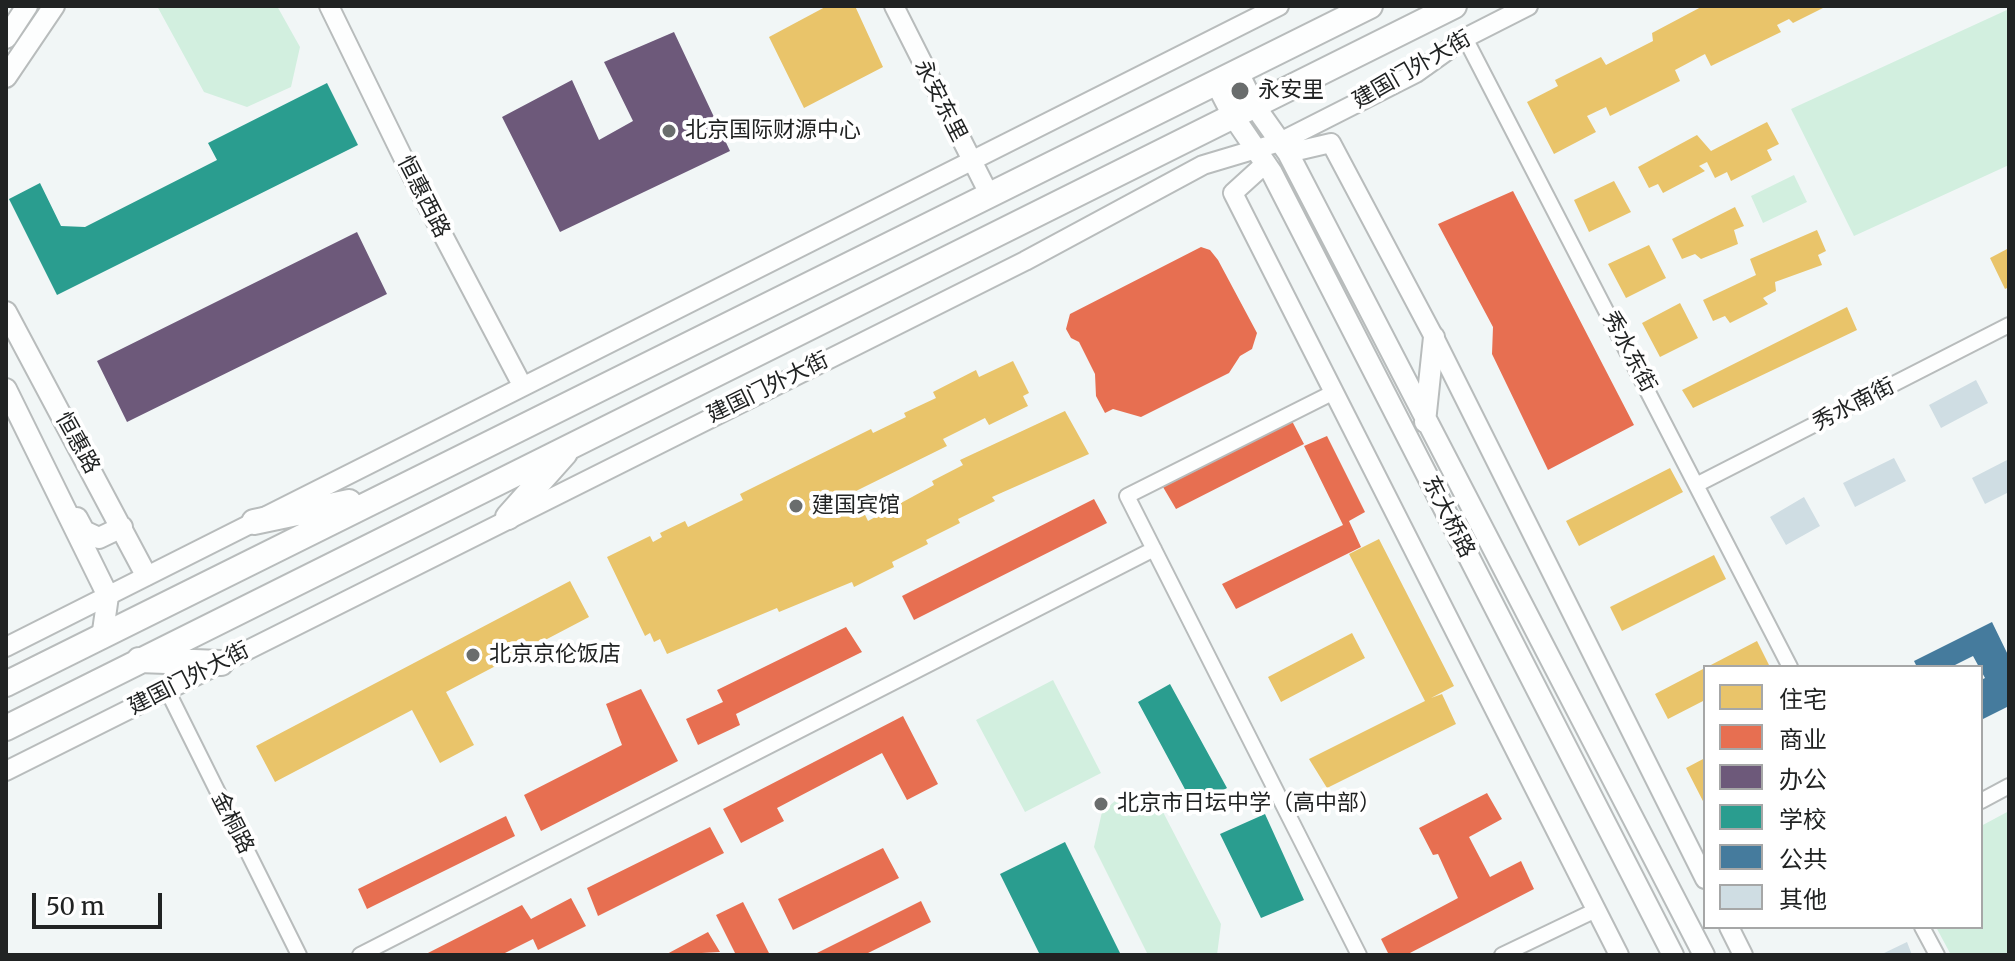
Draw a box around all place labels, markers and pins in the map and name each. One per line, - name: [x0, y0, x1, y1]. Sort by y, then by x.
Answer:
- place label: 永安里: [1258, 78, 1324, 104]
- marker: 永安里: [1229, 80, 1251, 102]
- place label: 北京国际财源中心: [685, 118, 861, 144]
- marker: 北京国际财源中心: [660, 122, 678, 140]
- place label: 建国宾馆: [812, 493, 900, 519]
- marker: 建国宾馆: [787, 497, 805, 515]
- place label: 北京京伦饭店: [489, 642, 621, 668]
- marker: 北京京伦饭店: [464, 646, 482, 664]
- place label: 北京市日坛中学（高中部）: [1117, 791, 1381, 817]
- marker: 北京市日坛中学（高中部）: [1092, 795, 1110, 813]

